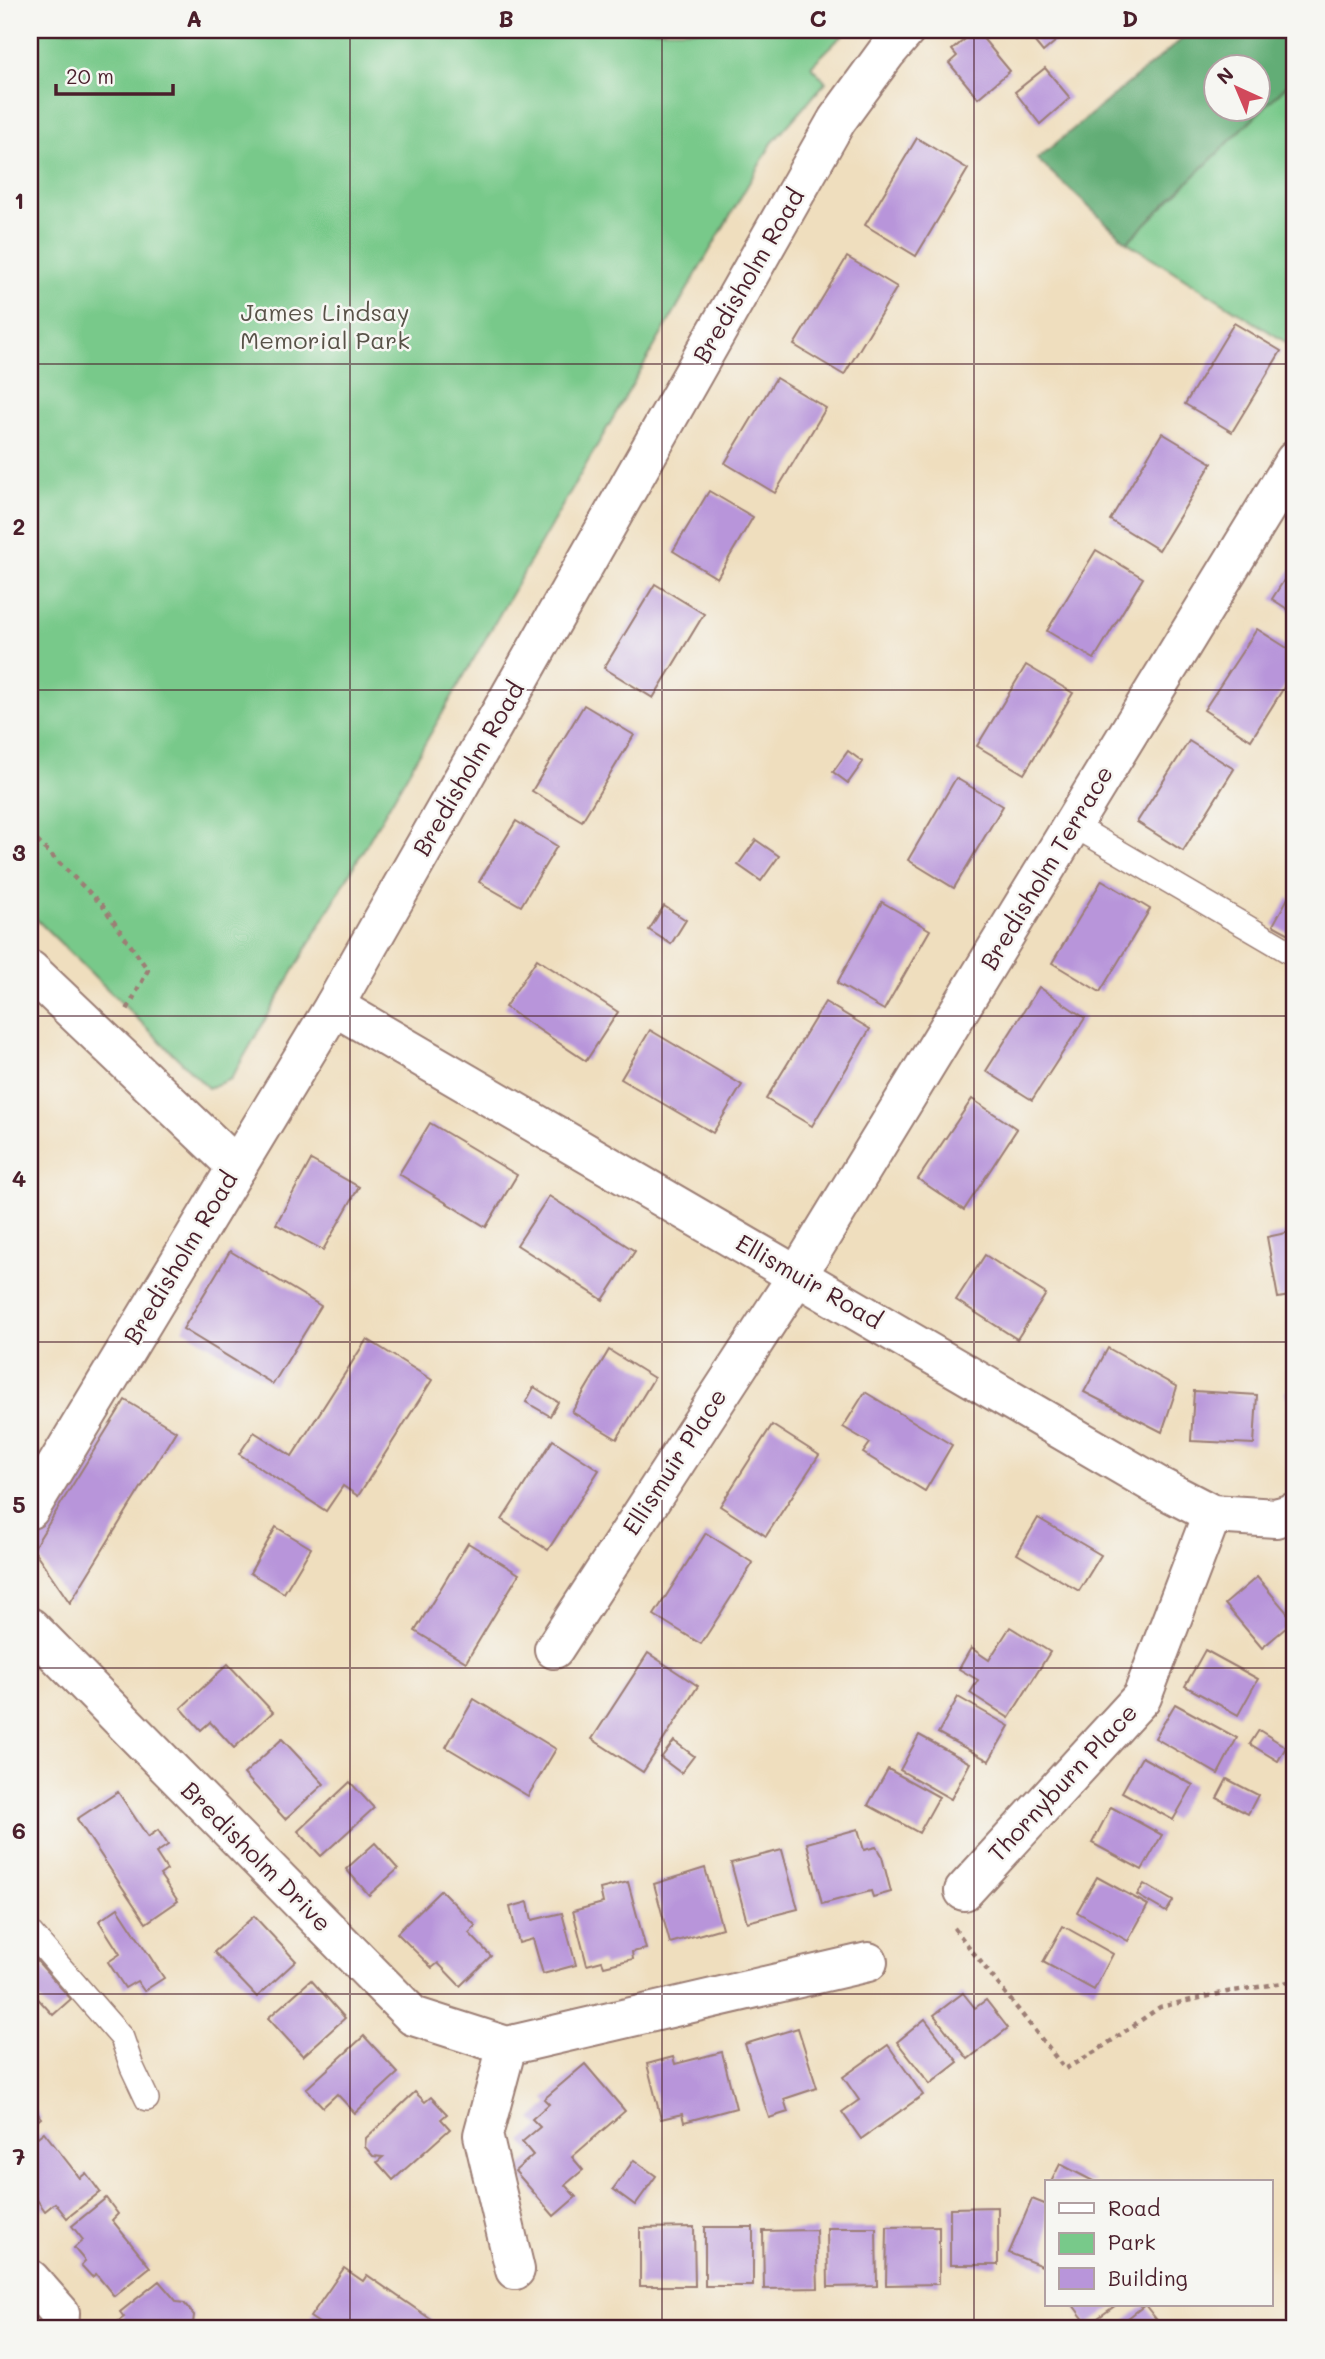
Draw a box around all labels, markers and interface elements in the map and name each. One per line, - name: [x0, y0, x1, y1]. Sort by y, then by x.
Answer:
- text: A: [186, 3, 202, 33]
- text: B: [498, 3, 514, 33]
- text: C: [809, 3, 827, 33]
- text: D: [1122, 3, 1138, 33]
- scale bar: [56, 52, 173, 96]
- north arrow: [1202, 52, 1272, 122]
- text: N: [1211, 61, 1239, 89]
- text: 20 m: [66, 62, 114, 89]
- street label: Bredisholm Road: [685, 182, 810, 368]
- text: 1: [14, 185, 24, 215]
- park label: James Lindsay Memorial Park: [240, 296, 410, 355]
- text: 2: [13, 511, 25, 541]
- street label: Bredisholm Road: [405, 675, 530, 861]
- street label: Bredisholm Terrace: [972, 759, 1119, 975]
- text: 3: [12, 837, 26, 867]
- text: 4: [12, 1163, 26, 1193]
- street label: Bredisholm Road: [116, 1165, 244, 1349]
- street label: Ellismuir Road: [731, 1226, 888, 1335]
- street label: Ellismuir Place: [615, 1382, 733, 1540]
- text: 5: [12, 1489, 26, 1519]
- street label: Thornyburn Place: [981, 1696, 1143, 1868]
- street label: Bredisholm Drive: [175, 1774, 339, 1938]
- text: 6: [12, 1815, 26, 1845]
- text: 7: [13, 2141, 26, 2171]
- legend: [1045, 2180, 1272, 2306]
- text: Road: [1108, 2194, 1160, 2221]
- text: Park: [1108, 2228, 1156, 2255]
- text: Building: [1108, 2264, 1188, 2291]

